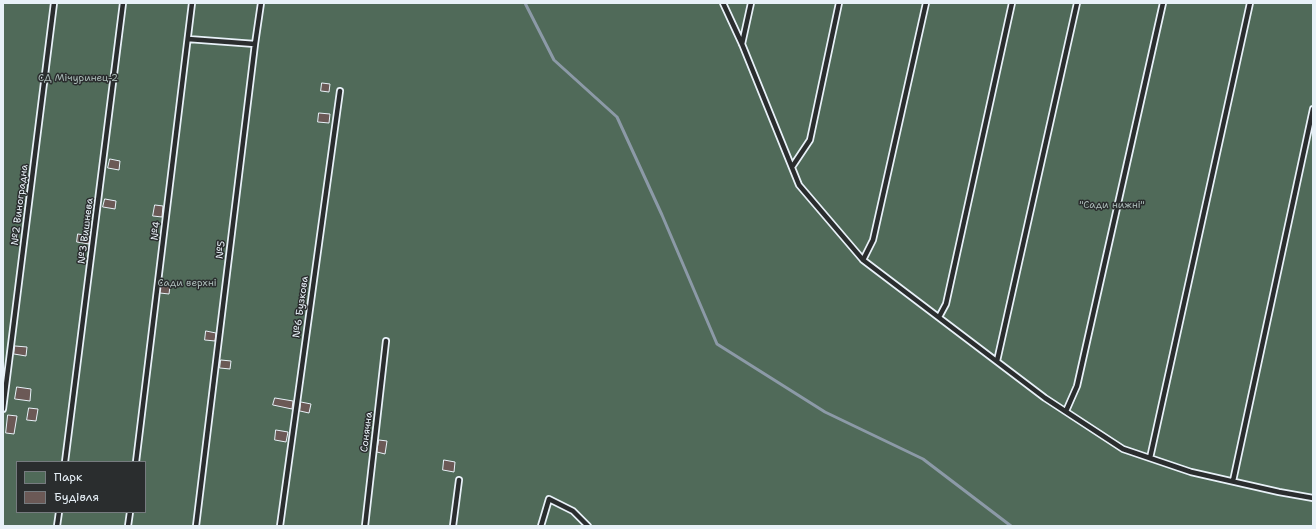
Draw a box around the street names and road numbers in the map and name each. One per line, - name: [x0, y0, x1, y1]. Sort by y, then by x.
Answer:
- street label: №2 Виноградна: [9, 164, 31, 246]
- street label: №3 Вишнева: [76, 197, 96, 265]
- street label: №4: [149, 221, 163, 241]
- street label: №5: [214, 240, 228, 260]
- street label: №6 Бузкова: [291, 275, 311, 339]
- street label: Сонячна: [359, 411, 375, 453]

